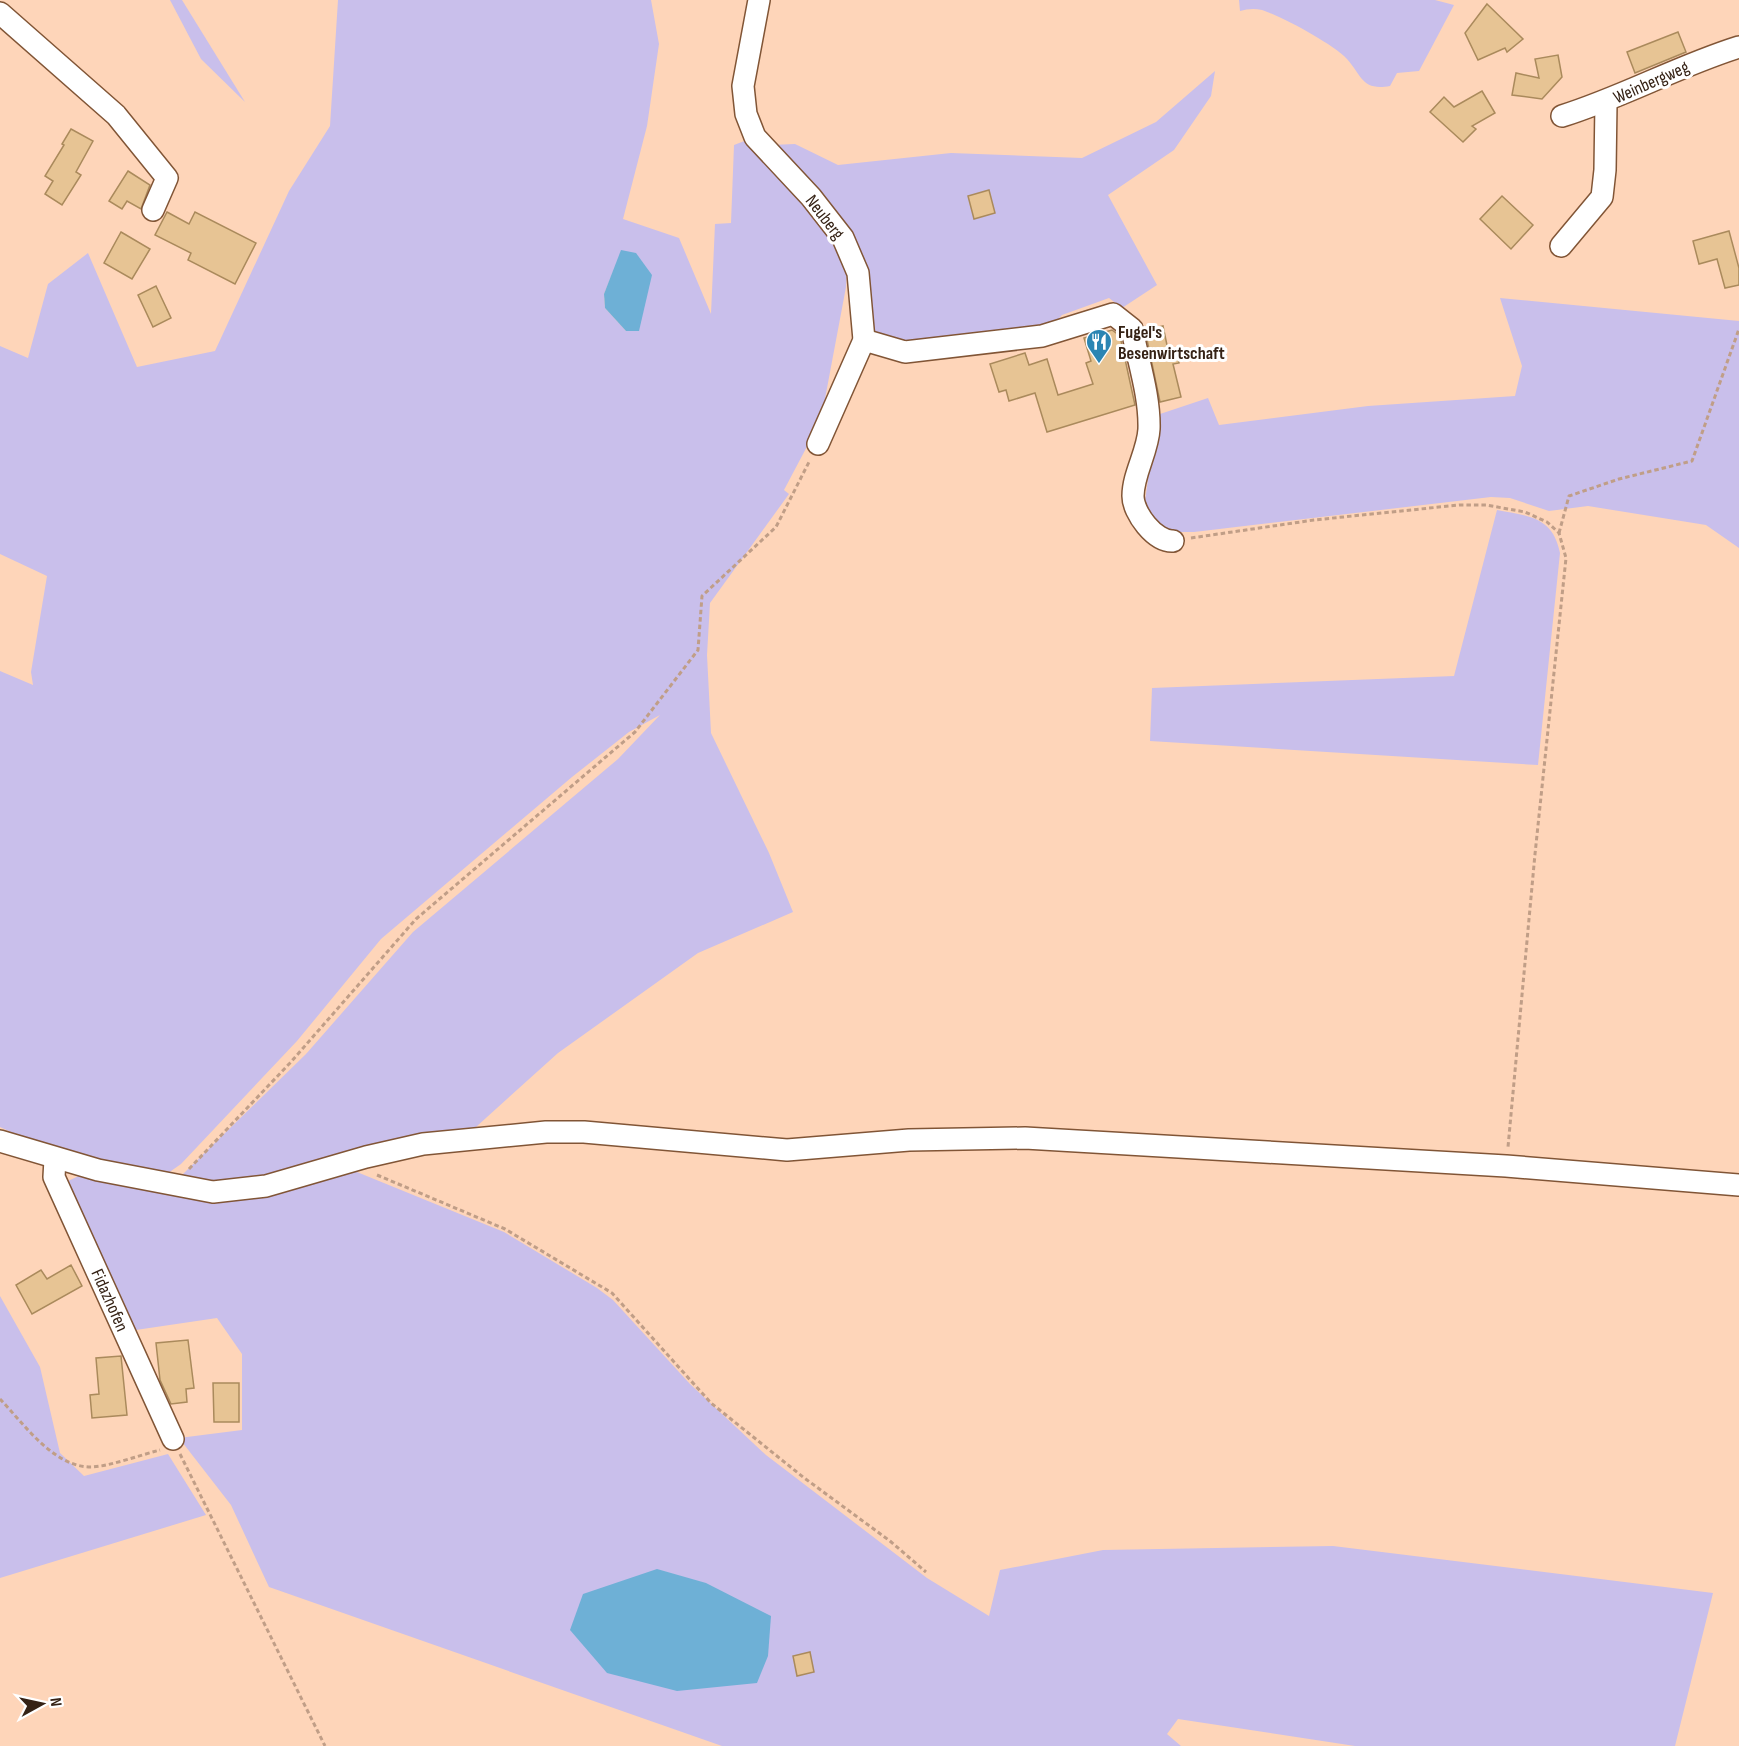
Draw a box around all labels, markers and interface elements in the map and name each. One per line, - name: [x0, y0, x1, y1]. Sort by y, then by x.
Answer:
- street label: Weinbergweg: [1610, 56, 1692, 108]
- street label: Neuberg: [801, 191, 848, 244]
- place label: Fugel's Besenwirtschaft: [1118, 322, 1225, 364]
- restaurant icon: Fugel's Besenwirtschaft: [1084, 327, 1114, 365]
- street label: Fidazhofen: [86, 1266, 133, 1335]
- north arrow: [12, 1674, 72, 1734]
- text: N: [45, 1697, 65, 1708]

